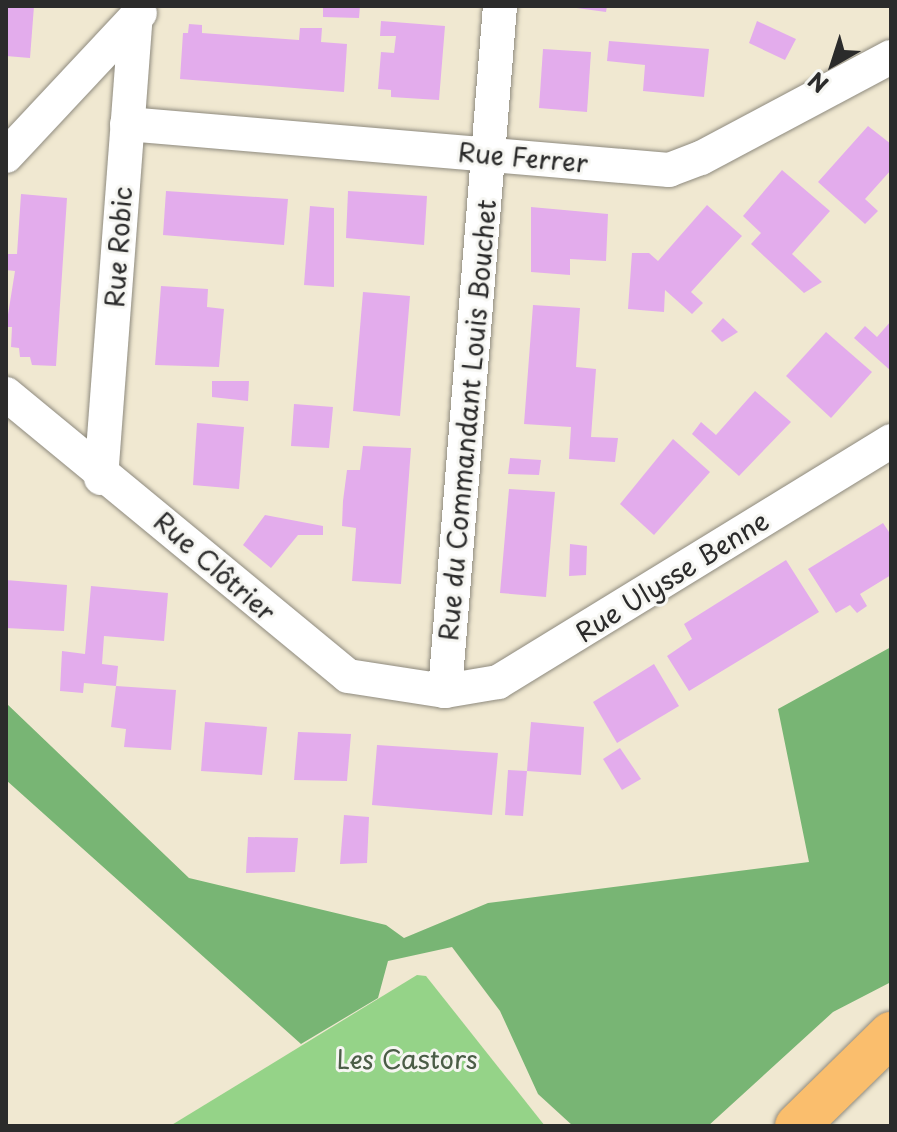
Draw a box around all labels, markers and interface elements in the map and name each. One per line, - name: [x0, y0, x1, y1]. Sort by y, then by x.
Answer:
- north arrow: [793, 24, 873, 104]
- text: N: [800, 65, 835, 101]
- street label: Rue Ferrer: [455, 136, 591, 178]
- street label: Rue Robic: [98, 184, 138, 310]
- street label: Rue du Commandant Louis Bouchet: [432, 195, 502, 645]
- street label: Rue Clôtrier: [148, 504, 282, 628]
- street label: Rue Ulysse Benne: [569, 504, 775, 648]
- park label: Les Castors: [335, 1043, 479, 1075]

